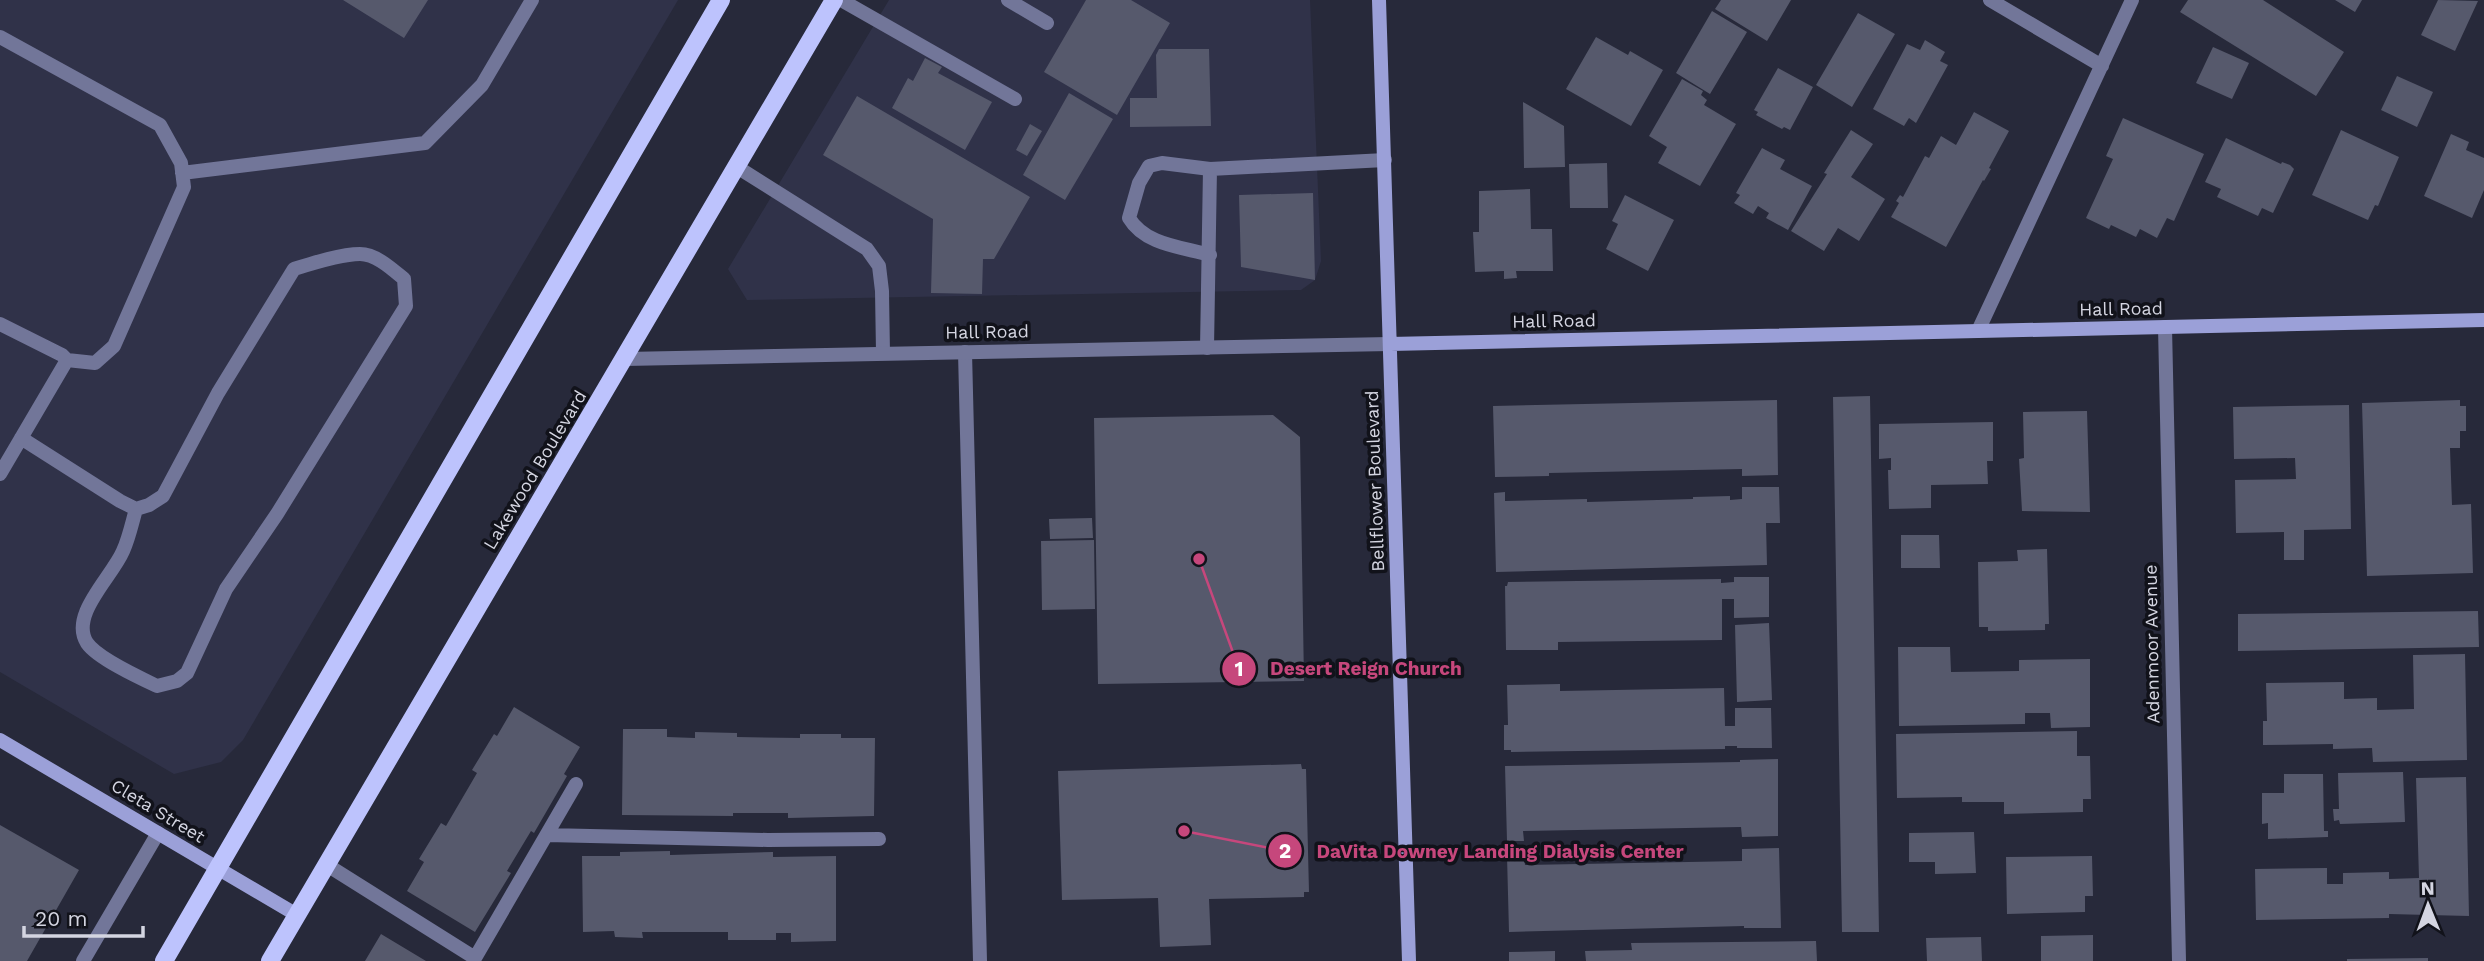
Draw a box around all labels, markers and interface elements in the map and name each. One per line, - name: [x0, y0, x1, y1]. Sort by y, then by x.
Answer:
- street label: Hall Road: [2079, 297, 2163, 320]
- street label: Hall Road: [1512, 309, 1596, 332]
- street label: Hall Road: [945, 320, 1029, 343]
- street label: Lakewood Boulevard: [479, 386, 590, 553]
- street label: Bellflower Boulevard: [1361, 390, 1388, 572]
- street label: Adenmoor Avenue: [2140, 564, 2163, 724]
- callout: Desert Reign Church: [1221, 649, 1476, 689]
- text: 1: [1234, 656, 1244, 681]
- text: Desert Reign Church: [1270, 657, 1462, 680]
- street label: Cleta Street: [108, 774, 209, 847]
- callout: DaVita Downey Landing Dialysis Center: [1267, 831, 1698, 871]
- text: 2: [1279, 838, 1291, 863]
- text: DaVita Downey Landing Dialysis Center: [1316, 840, 1684, 863]
- north arrow: [2393, 870, 2463, 940]
- text: N: [2420, 877, 2435, 900]
- scale bar: [24, 894, 144, 938]
- text: 20 m: [35, 906, 87, 931]

